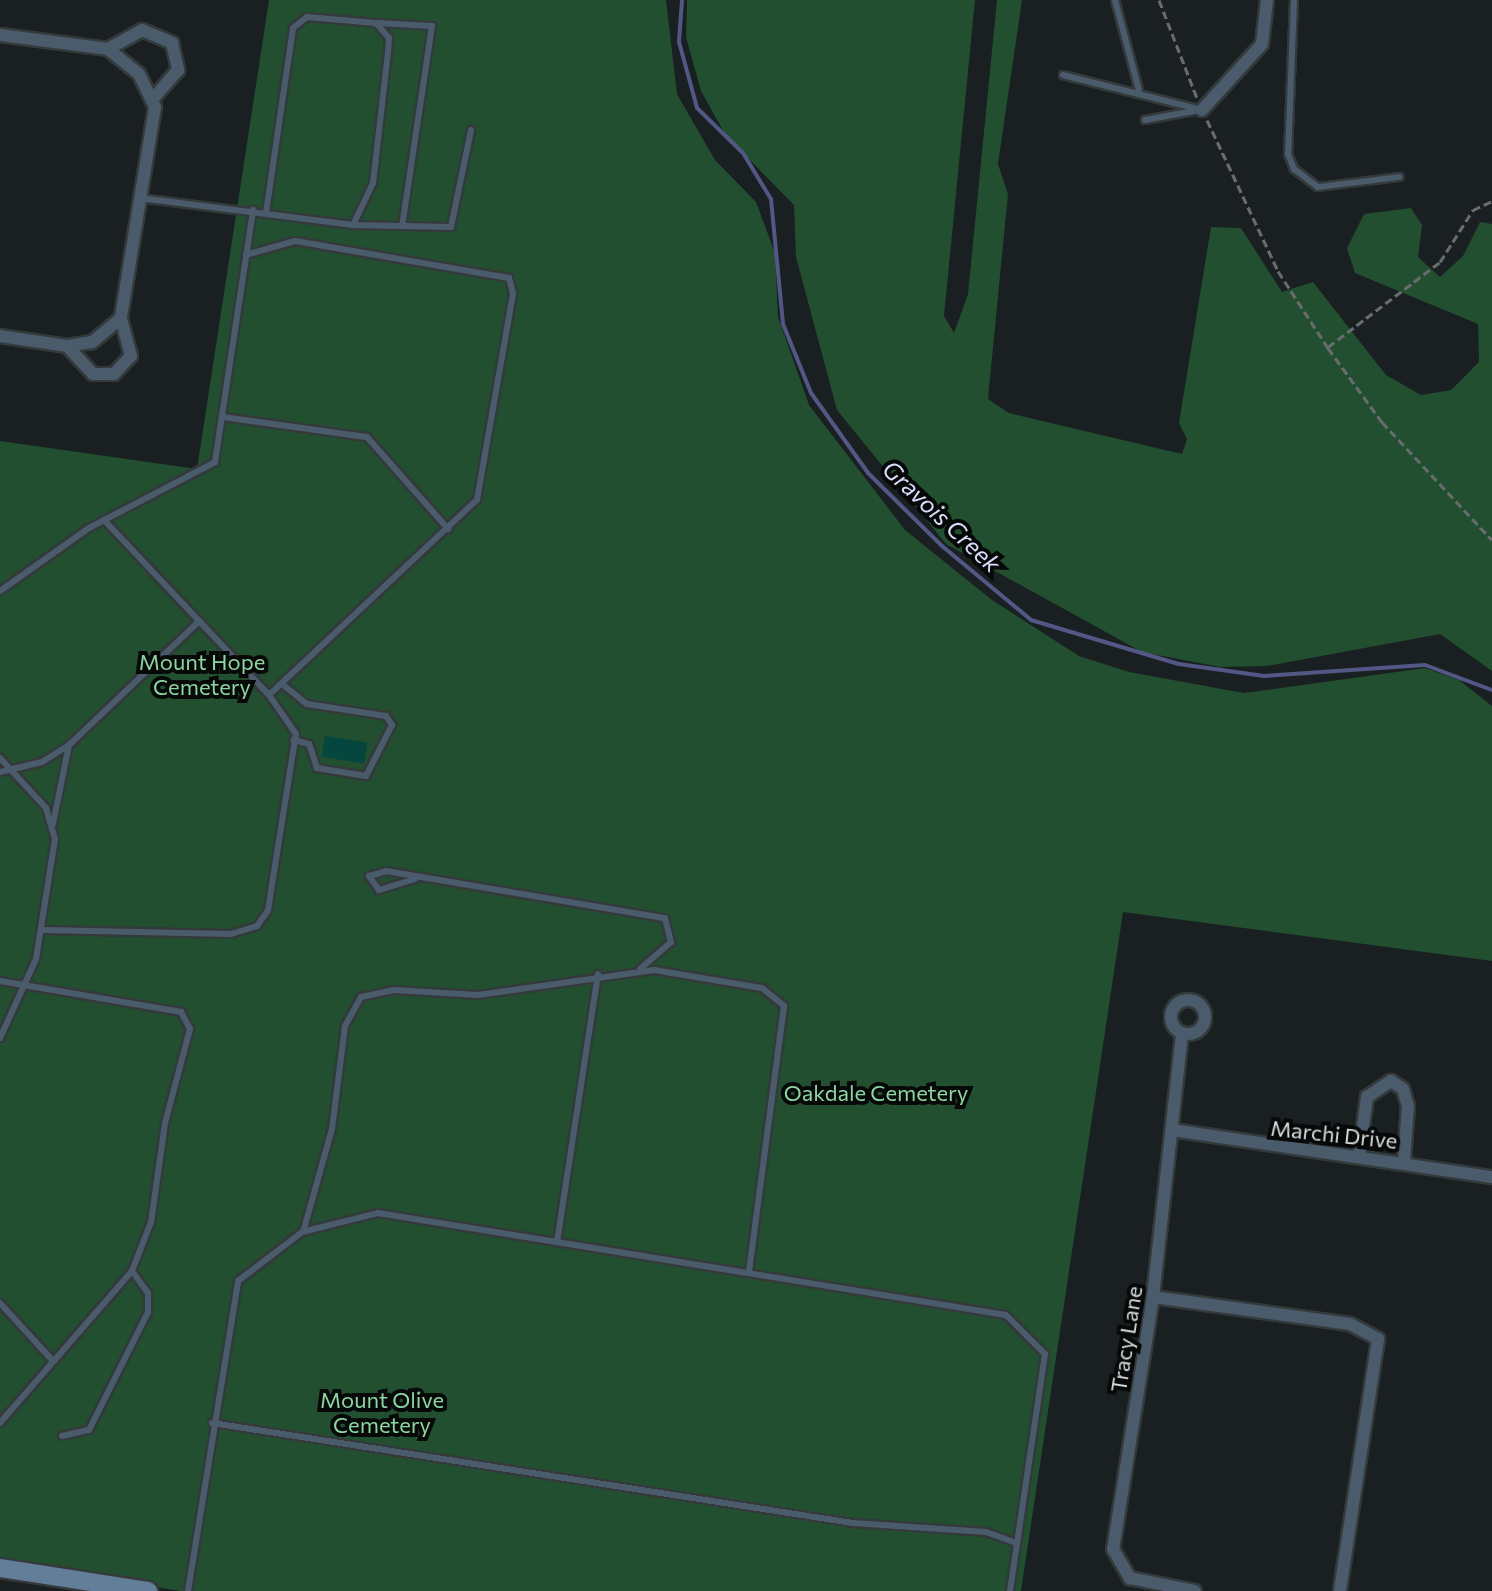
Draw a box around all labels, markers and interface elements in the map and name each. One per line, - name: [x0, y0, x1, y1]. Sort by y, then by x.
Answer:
- water label: Gravois Creek: [877, 454, 1007, 578]
- park label: Mount Hope Cemetery: [139, 648, 265, 700]
- park label: Oakdale Cemetery: [784, 1080, 968, 1106]
- street label: Marchi Drive: [1269, 1114, 1399, 1154]
- street label: Tracy Lane: [1105, 1284, 1147, 1394]
- park label: Mount Olive Cemetery: [320, 1386, 444, 1438]

